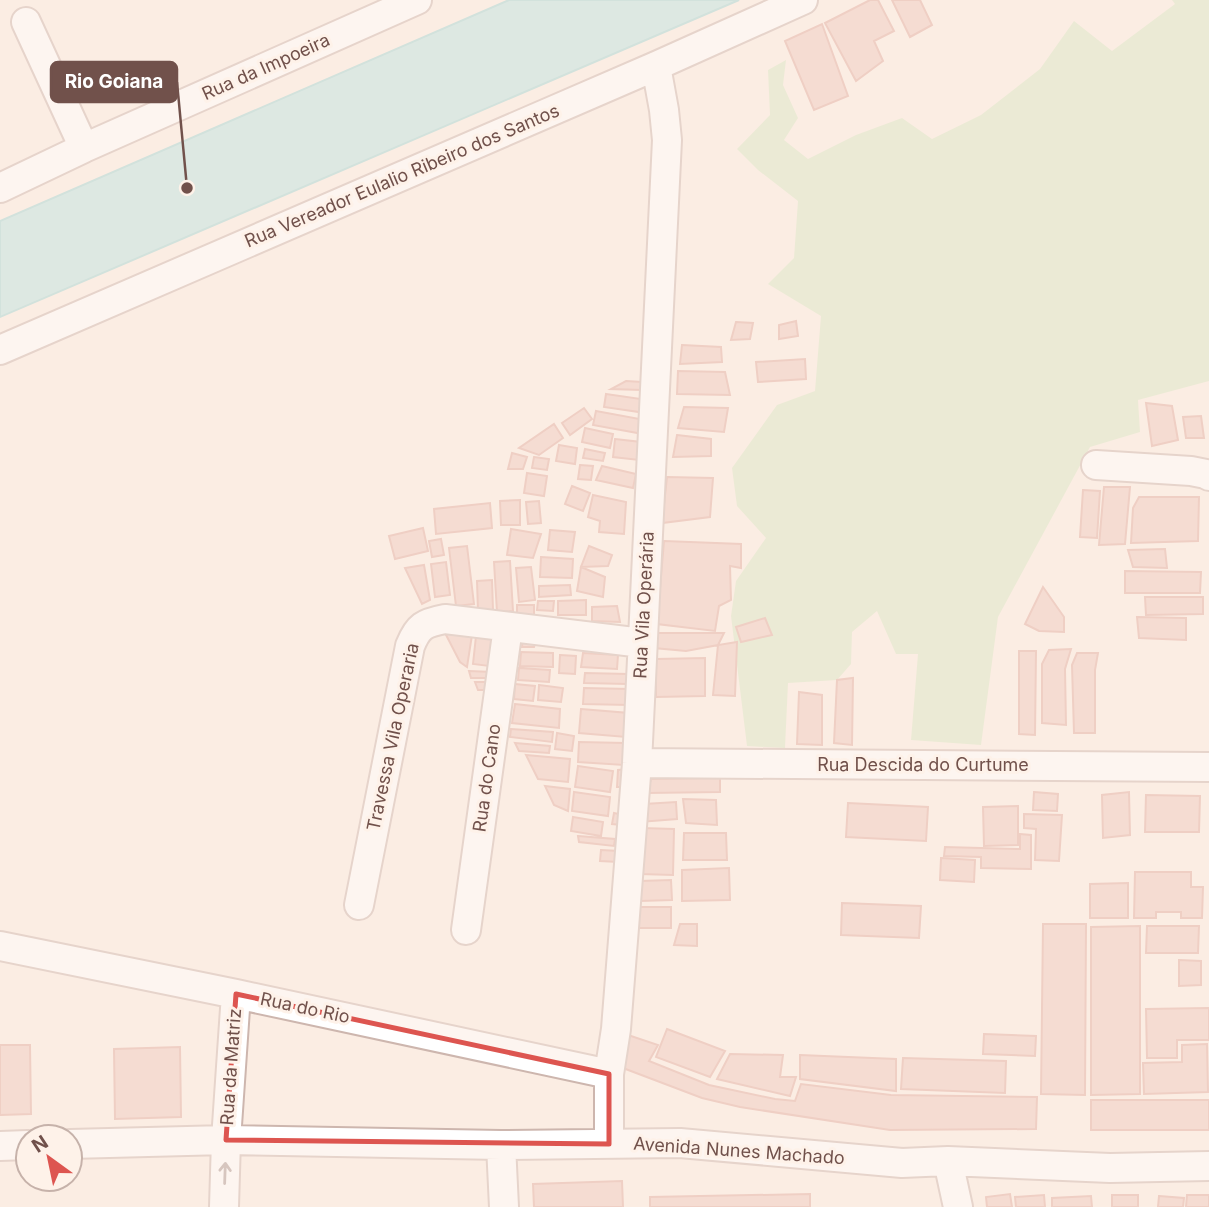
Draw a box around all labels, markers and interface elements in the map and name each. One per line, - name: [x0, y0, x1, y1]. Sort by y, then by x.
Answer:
- street label: Rua da Impoeira: [199, 29, 333, 104]
- callout: Rio Goiana: [51, 62, 177, 102]
- text: Rio Goiana: [65, 70, 163, 93]
- street label: Rua Vereador Eulalio Ribeiro dos Santos: [241, 100, 562, 252]
- street label: Rua Vila Operária: [629, 531, 658, 679]
- street label: Travessa Vila Operaria: [362, 641, 423, 833]
- street label: Rua do Cano: [469, 723, 504, 833]
- street label: Rua Descida do Curtume: [817, 754, 1029, 775]
- street label: Rua do Rio: [258, 988, 352, 1027]
- street label: Rua da Matriz: [216, 1008, 245, 1126]
- north arrow: [14, 1123, 84, 1193]
- text: N: [28, 1131, 52, 1158]
- street label: Avenida Nunes Machado: [633, 1133, 845, 1168]
- one-way arrow: [219, 1162, 232, 1185]

